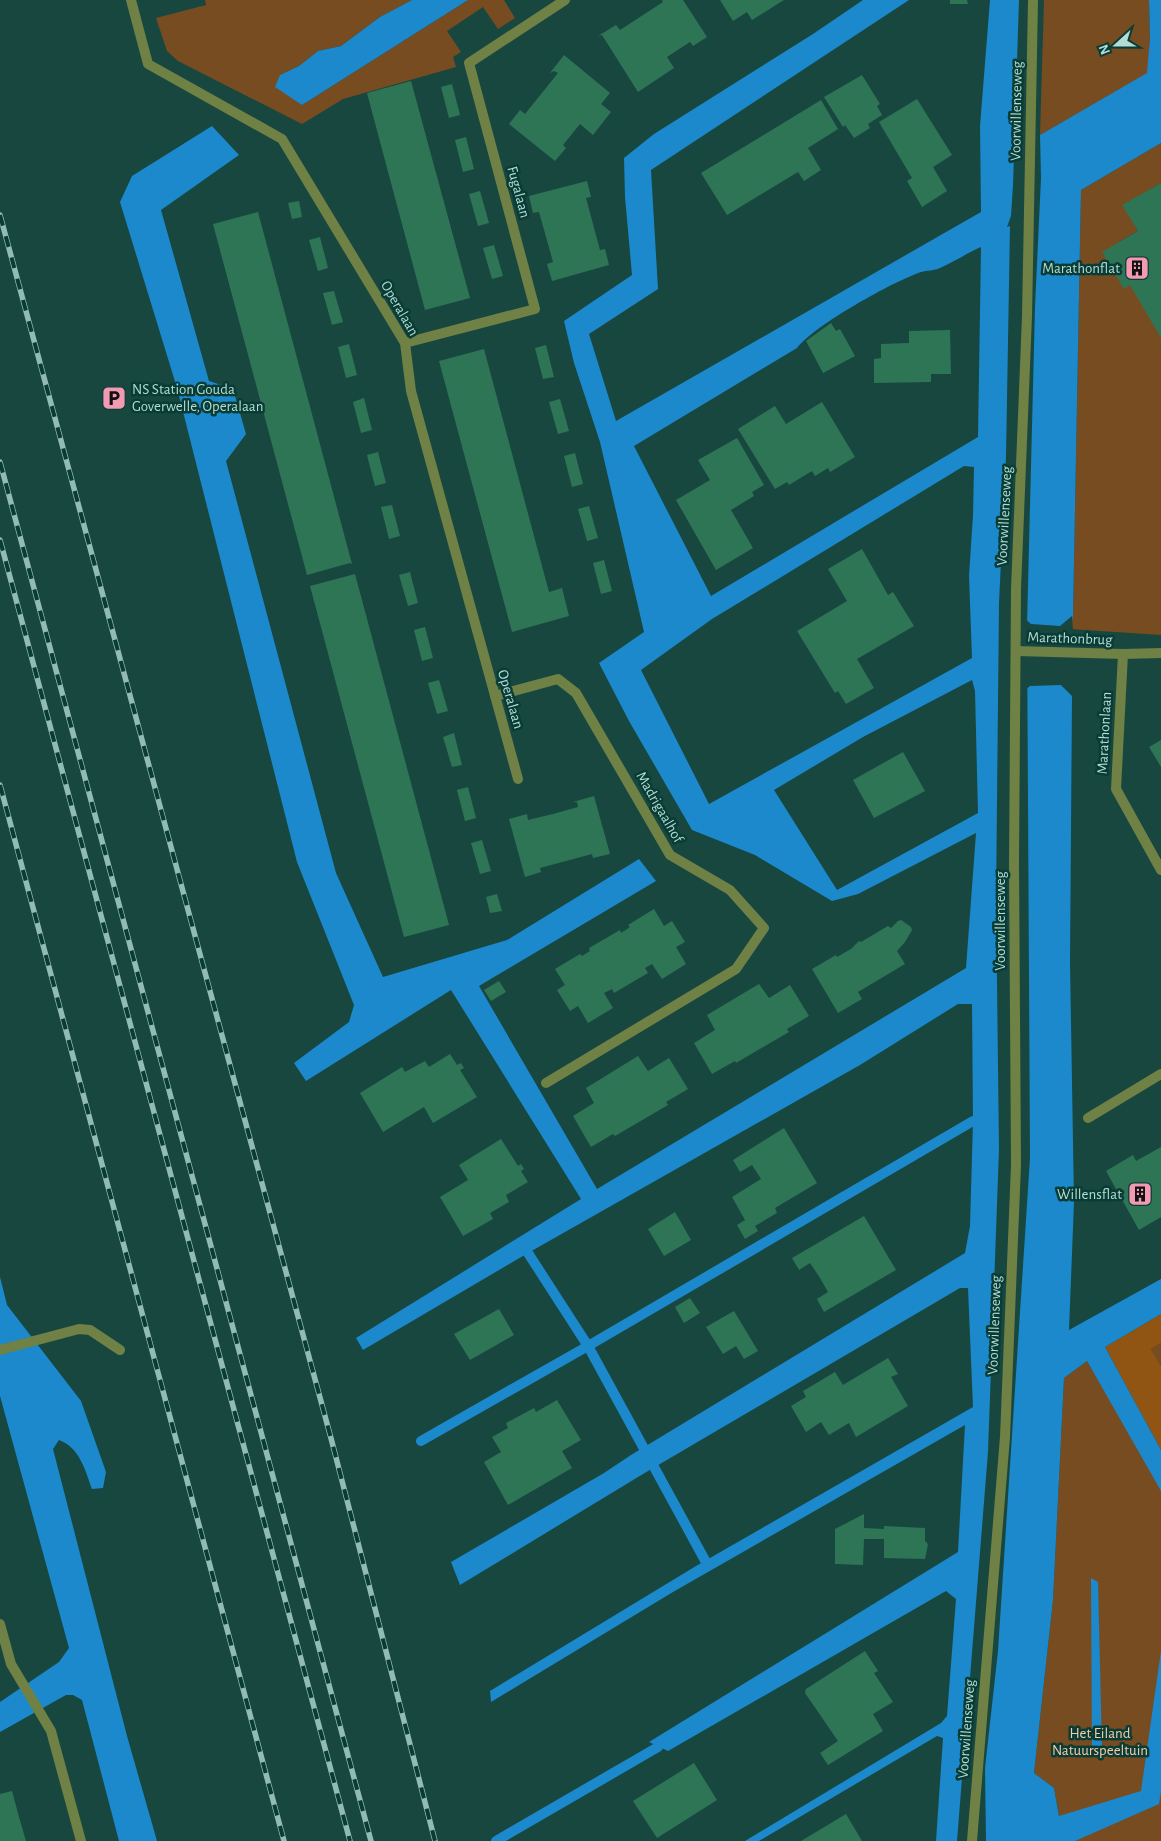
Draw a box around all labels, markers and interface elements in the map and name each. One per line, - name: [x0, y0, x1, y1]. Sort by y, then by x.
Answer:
- north arrow: [1091, 20, 1141, 70]
- text: N: [1097, 42, 1113, 56]
- street label: Voorwillenseweg: [1008, 60, 1025, 161]
- street label: Fugalaan: [504, 165, 533, 220]
- building icon: Marathonflat: [1124, 255, 1150, 281]
- place label: Marathonflat: [1042, 261, 1120, 276]
- street label: Operalaan: [378, 278, 421, 338]
- place label: NS Station Gouda Goverwelle, Operalaan: [132, 382, 263, 414]
- parking icon: NS Station Gouda Goverwelle, Operalaan: [101, 385, 127, 411]
- street label: Voorwillenseweg: [994, 465, 1015, 566]
- street label: Marathonbrug: [1027, 630, 1113, 648]
- street label: Operalaan: [495, 668, 526, 730]
- street label: Marathonlaan: [1095, 691, 1114, 775]
- street label: Madrigaalhof: [633, 769, 687, 846]
- street label: Voorwillenseweg: [993, 870, 1008, 971]
- building icon: Willensflat: [1127, 1181, 1153, 1207]
- place label: Willensflat: [1057, 1187, 1122, 1202]
- street label: Voorwillenseweg: [985, 1274, 1004, 1375]
- street label: Voorwillenseweg: [956, 1678, 978, 1779]
- park label: Het Eiland Natuurspeeltuin: [1052, 1726, 1148, 1758]

